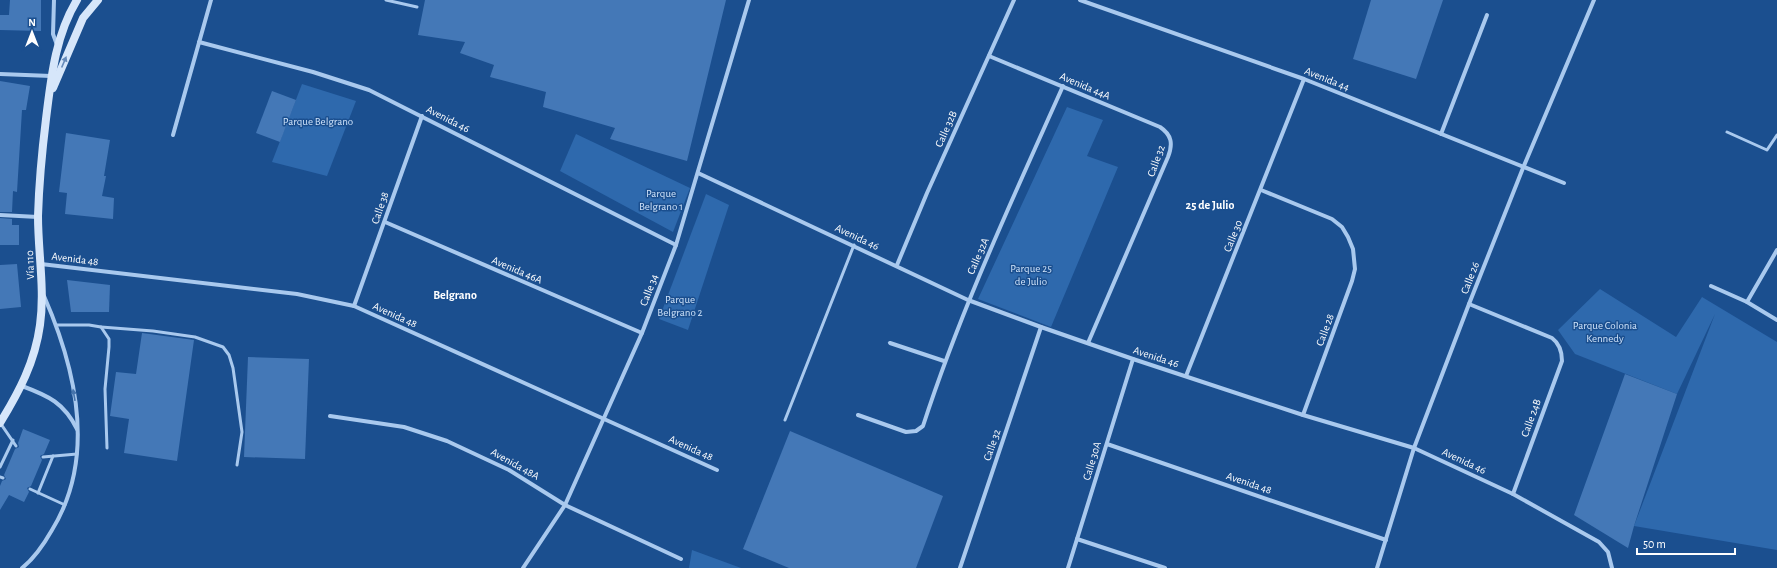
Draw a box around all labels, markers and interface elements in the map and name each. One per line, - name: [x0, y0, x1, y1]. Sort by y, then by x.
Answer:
- north arrow: [12, 12, 52, 52]
- text: N: [28, 17, 36, 28]
- one-way arrow: [61, 56, 67, 67]
- street label: Avenida 44: [1303, 65, 1351, 93]
- street label: Avenida 44A: [1058, 70, 1112, 102]
- street label: Avenida 46: [425, 103, 471, 135]
- street label: Calle 32B: [933, 109, 959, 149]
- park label: Parque Belgrano: [283, 116, 353, 127]
- street label: Calle 32: [1145, 144, 1167, 178]
- park label: Parque Belgrano 1: [639, 188, 683, 212]
- street label: Calle 38: [369, 191, 391, 225]
- district label: 25 de Julio: [1186, 199, 1234, 211]
- street label: Calle 30: [1222, 218, 1244, 254]
- street label: Avenida 46: [833, 222, 881, 252]
- street label: Calle 32A: [965, 235, 991, 276]
- street label: Vía 110: [24, 250, 36, 280]
- street label: Avenida 48: [51, 251, 99, 267]
- street label: Avenida 46A: [490, 254, 544, 286]
- street label: Calle 26: [1459, 260, 1481, 296]
- park label: Parque 25 de Julio: [1010, 263, 1052, 287]
- street label: Calle 34: [638, 273, 660, 307]
- district label: Belgrano: [433, 289, 477, 301]
- park label: Parque Belgrano 2: [657, 294, 703, 318]
- street label: Avenida 48: [371, 300, 419, 330]
- street label: Calle 28: [1314, 312, 1336, 348]
- park label: Parque Colonia Kennedy: [1573, 320, 1637, 344]
- street label: Avenida 46: [1132, 344, 1180, 370]
- one-way arrow: [71, 388, 77, 401]
- street label: Calle 24B: [1519, 398, 1543, 438]
- street label: Calle 32: [981, 428, 1003, 462]
- street label: Avenida 48: [667, 433, 715, 463]
- street label: Calle 30A: [1081, 440, 1103, 482]
- street label: Avenida 48A: [489, 446, 542, 482]
- street label: Avenida 46: [1440, 446, 1488, 476]
- street label: Avenida 48: [1225, 470, 1273, 496]
- scale bar: [1637, 530, 1735, 556]
- text: 50 m: [1643, 538, 1666, 550]

